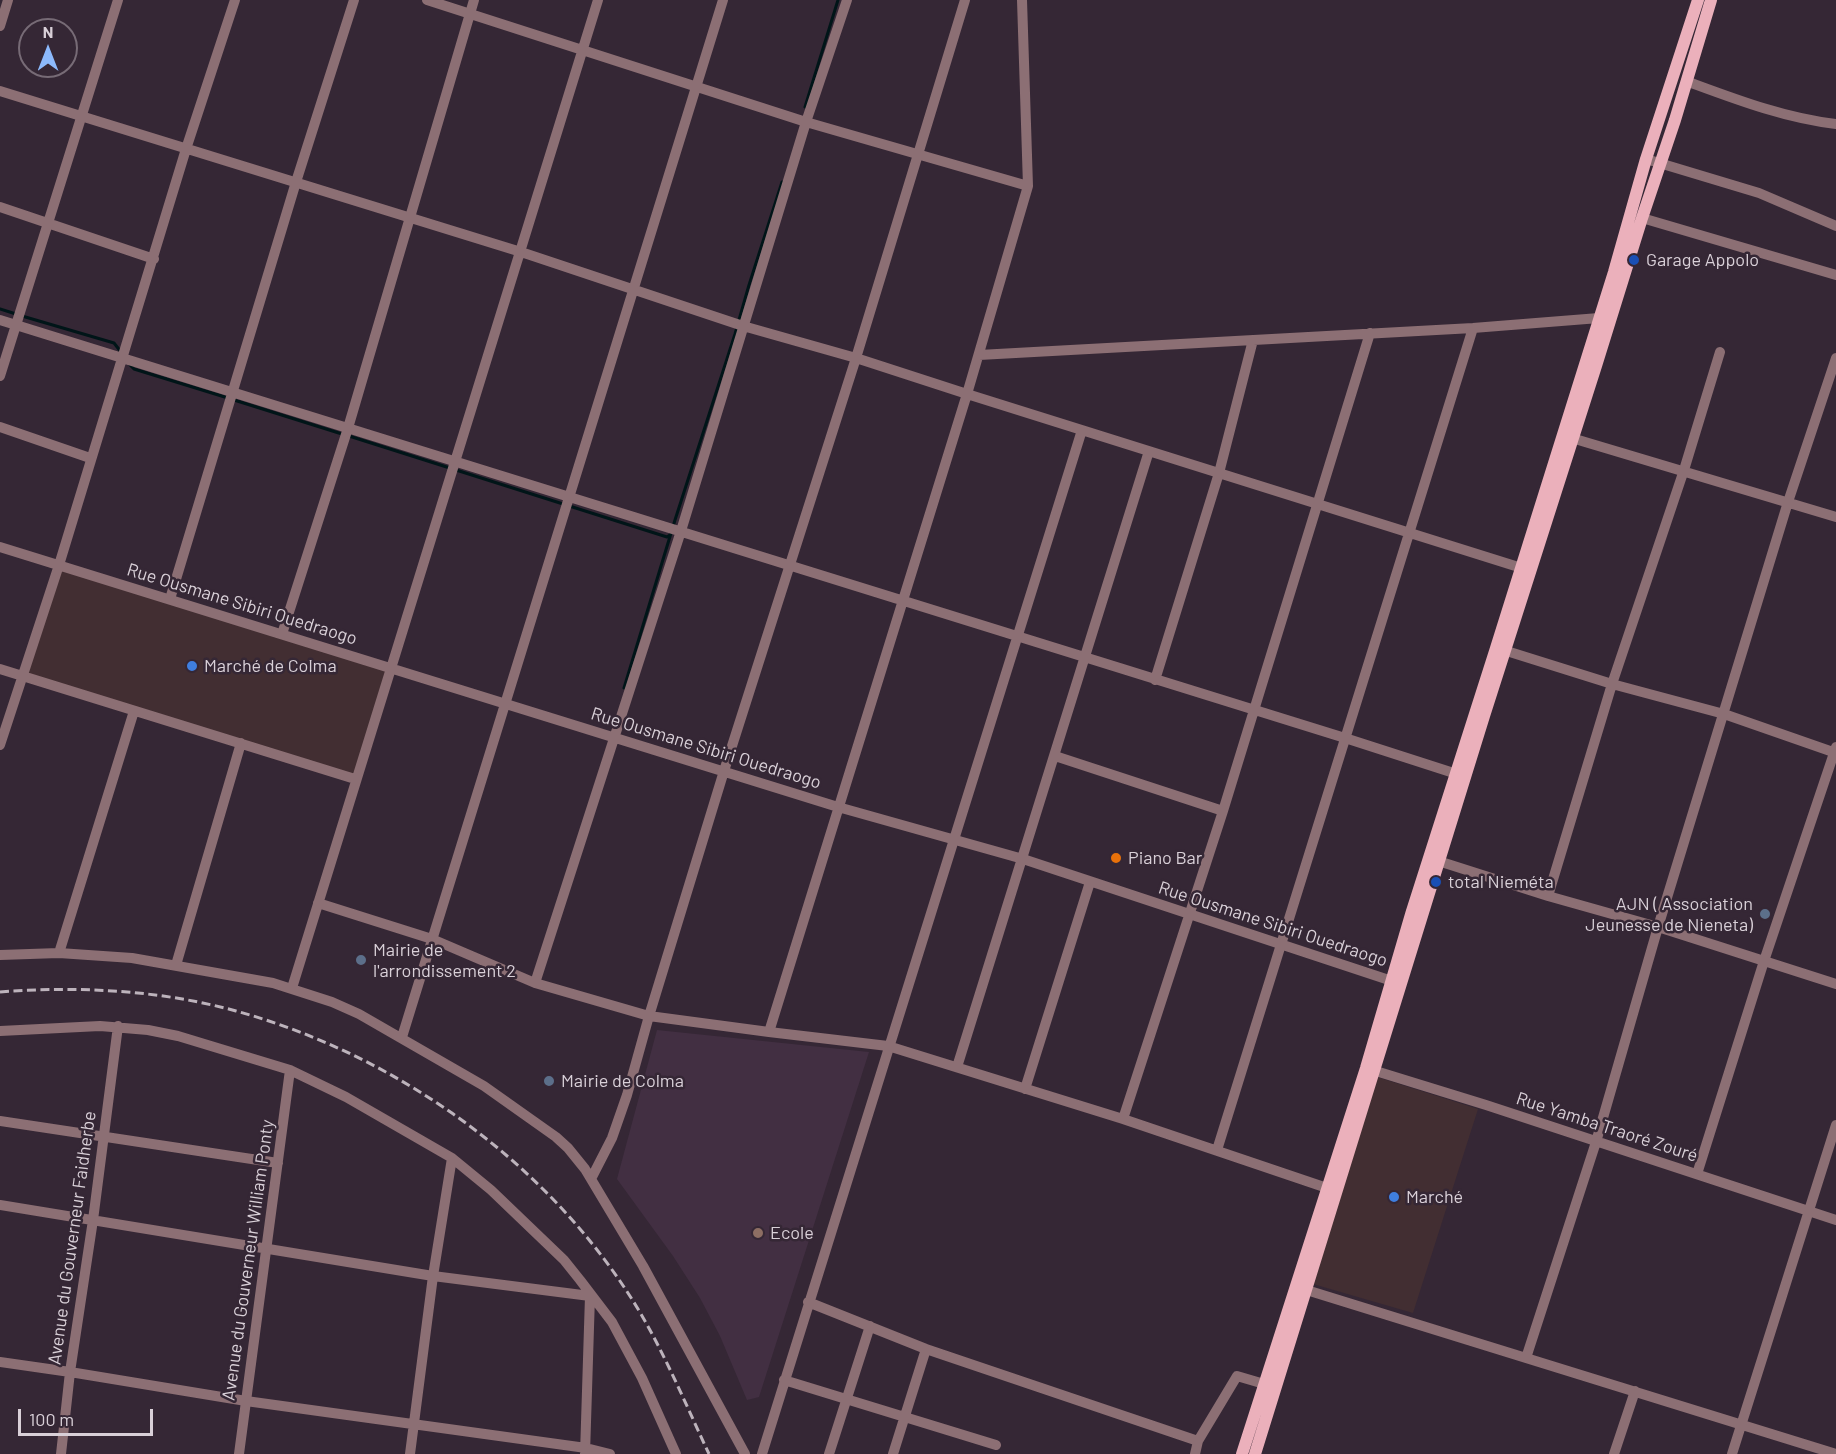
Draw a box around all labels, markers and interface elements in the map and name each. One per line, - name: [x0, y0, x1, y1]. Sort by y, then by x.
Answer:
- north arrow: [18, 18, 78, 78]
- text: N: [43, 22, 53, 41]
- place label: Garage Appolo: [1646, 249, 1759, 271]
- marker: Garage Appolo: [1627, 253, 1641, 267]
- street label: Rue Ousmane Sibiri Ouedraogo: [124, 559, 360, 649]
- place label: Marché de Colma: [204, 655, 337, 677]
- marker: Marché de Colma: [185, 659, 199, 673]
- street label: Rue Ousmane Sibiri Ouedraogo: [588, 703, 824, 793]
- place label: Piano Bar: [1128, 847, 1202, 869]
- marker: Piano Bar: [1109, 851, 1123, 865]
- place label: total Nieméta: [1448, 871, 1554, 893]
- marker: total Nieméta: [1429, 875, 1443, 889]
- street label: Rue Ousmane Sibiri Ouedraogo: [1156, 877, 1390, 971]
- place label: AJN ( Association Jeunesse de Nieneta): [1585, 893, 1753, 936]
- marker: AJN ( Association Jeunesse de Nieneta): [1758, 907, 1772, 921]
- place label: Mairie de l'arrondissement 2: [373, 939, 516, 982]
- marker: Mairie de l'arrondissement 2: [354, 953, 368, 967]
- place label: Mairie de Colma: [561, 1070, 684, 1092]
- marker: Mairie de Colma: [542, 1074, 556, 1088]
- street label: Rue Yamba Traoré Zouré: [1513, 1087, 1701, 1167]
- street label: Avenue du Gouverneur Faidherbe: [43, 1110, 101, 1366]
- street label: Avenue du Gouverneur William Ponty: [218, 1118, 278, 1402]
- place label: Marché: [1406, 1186, 1463, 1208]
- marker: Marché: [1387, 1190, 1401, 1204]
- place label: Ecole: [770, 1222, 814, 1244]
- marker: Ecole: [751, 1226, 765, 1240]
- scale bar: [21, 1397, 156, 1435]
- text: 100 m: [29, 1408, 74, 1430]

